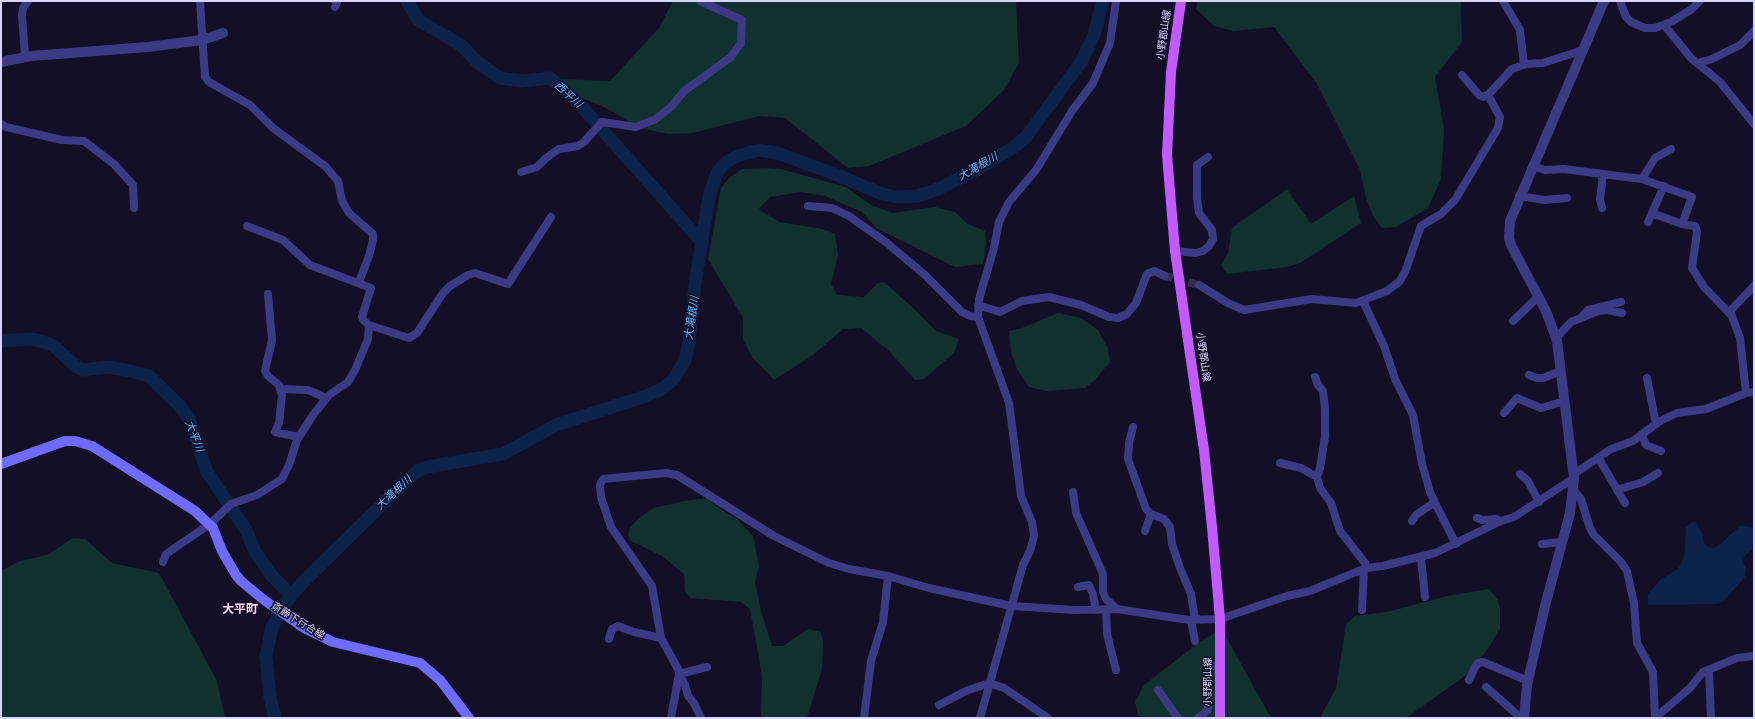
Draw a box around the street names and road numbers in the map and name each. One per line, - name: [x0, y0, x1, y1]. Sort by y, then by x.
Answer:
- street label: 小野郡山線: [1155, 9, 1173, 61]
- street label: 小野郡山線: [1194, 331, 1212, 383]
- street label: 斎藤下行合線: [269, 600, 327, 642]
- street label: 小野郡山線: [1202, 657, 1214, 707]

